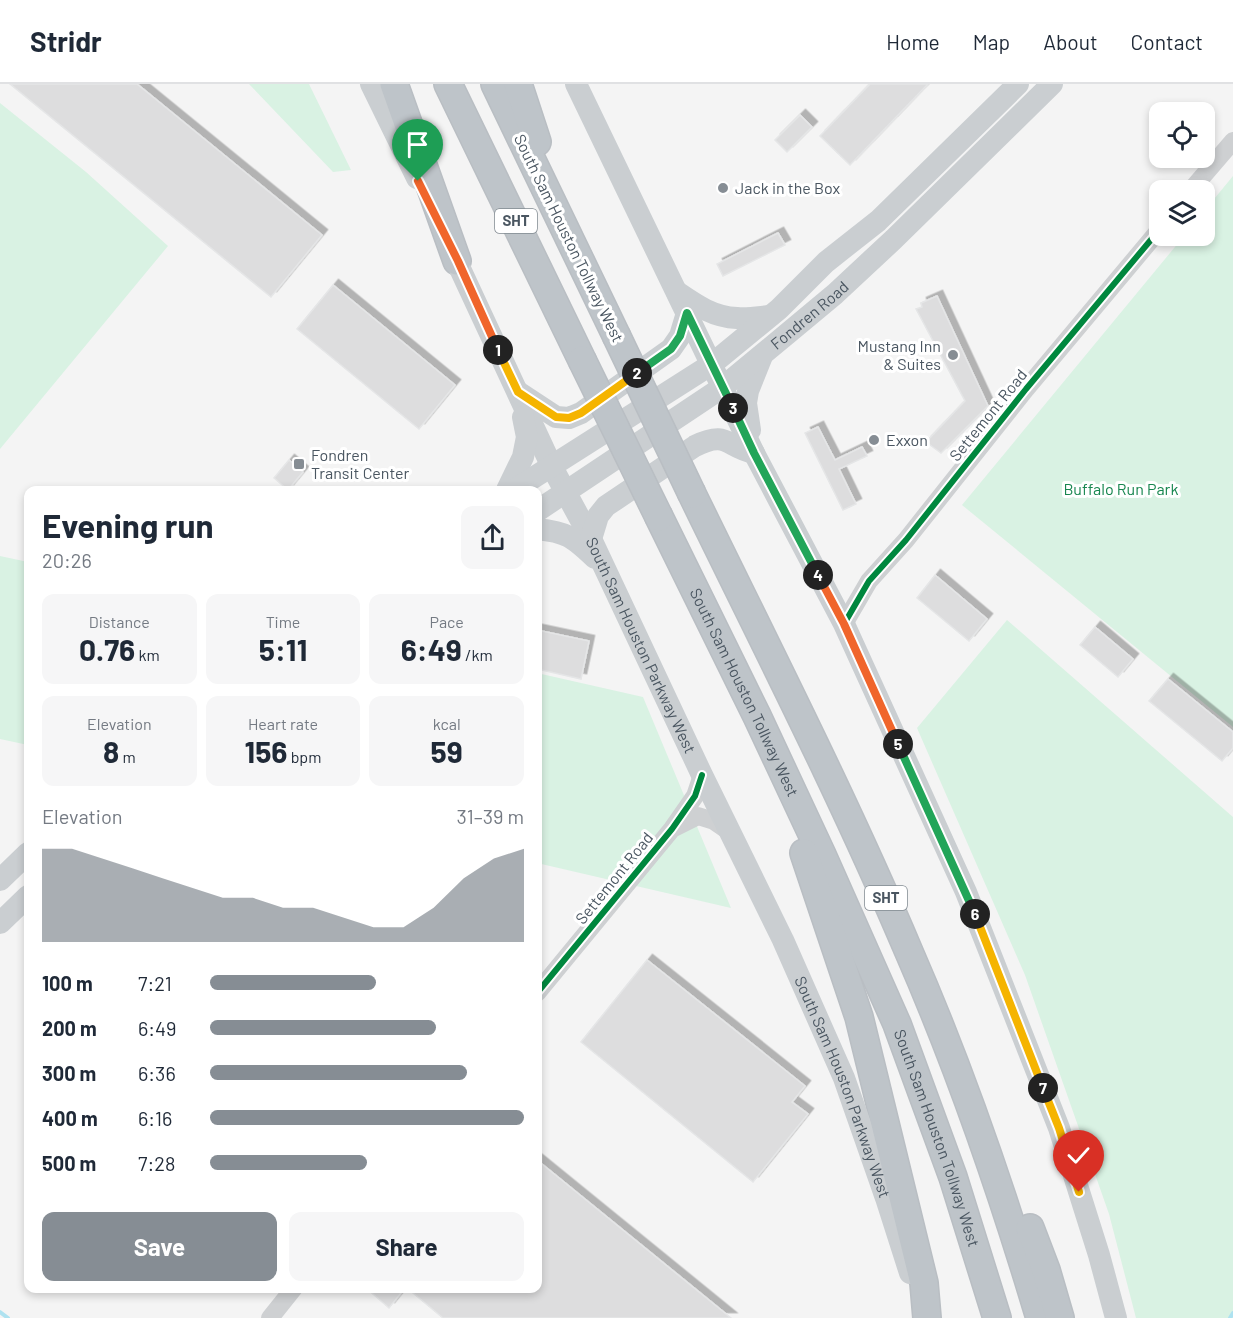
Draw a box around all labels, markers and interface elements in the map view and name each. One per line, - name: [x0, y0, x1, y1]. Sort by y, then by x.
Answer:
- text: Stridr: [30, 24, 102, 58]
- text: Home: [886, 29, 940, 54]
- text: Map: [973, 29, 1010, 54]
- text: About: [1043, 29, 1098, 54]
- text: Contact: [1131, 29, 1203, 54]
- map controls: [1149, 102, 1215, 246]
- button: locate: [1149, 102, 1215, 168]
- pin: [392, 119, 443, 181]
- icon: arrive: [401, 128, 434, 161]
- street label: South Sam Houston Tollway West: [511, 131, 628, 345]
- place label: Jack in the Box: [735, 178, 840, 197]
- button: layers: [1149, 180, 1215, 246]
- marker: Jack in the Box: [716, 181, 730, 195]
- road number: SHT: [495, 209, 537, 233]
- street label: Fondren Road: [766, 277, 852, 353]
- pin: 1: [483, 335, 513, 365]
- place label: Mustang Inn & Suites: [858, 336, 941, 373]
- text: 1: [495, 340, 501, 359]
- marker: Mustang Inn & Suites: [946, 348, 960, 362]
- pin: 2: [622, 358, 652, 388]
- text: 2: [633, 363, 641, 382]
- street label: Settemont Road: [945, 365, 1030, 464]
- pin: 3: [718, 393, 748, 423]
- text: 3: [729, 398, 737, 417]
- place label: Exxon: [886, 430, 928, 449]
- marker: Exxon: [867, 433, 881, 447]
- place label: Fondren Transit Center: [311, 445, 410, 482]
- marker: Fondren Transit Center: [292, 457, 306, 471]
- park label: Buffalo Run Park: [1064, 479, 1178, 498]
- text: Evening run: [42, 505, 214, 545]
- button: share: [461, 506, 524, 569]
- street label: South Sam Houston Parkway West: [582, 534, 700, 756]
- text: 20:26: [42, 548, 92, 572]
- pin: 4: [803, 560, 833, 590]
- text: 4: [813, 565, 823, 584]
- street label: South Sam Houston Tollway West: [686, 585, 803, 799]
- text: Distance: [89, 612, 150, 631]
- text: Time: [266, 612, 300, 631]
- text: Pace: [429, 612, 464, 631]
- text: 0.76: [79, 631, 135, 667]
- text: 5:11: [259, 631, 307, 667]
- text: 6:49: [401, 631, 462, 667]
- text: km: [135, 645, 160, 664]
- text: /km: [462, 645, 493, 664]
- text: Elevation: [87, 714, 152, 733]
- text: Heart rate: [248, 714, 318, 733]
- text: kcal: [433, 714, 461, 733]
- pin: 5: [883, 729, 913, 759]
- text: 8: [103, 733, 119, 769]
- text: 156: [245, 733, 287, 769]
- text: 59: [431, 733, 463, 769]
- text: 5: [894, 734, 902, 753]
- text: m: [119, 747, 136, 766]
- text: bpm: [287, 747, 321, 766]
- text: Elevation: [42, 804, 123, 828]
- text: 31–39 m: [457, 804, 524, 828]
- street label: Settemont Road: [571, 828, 656, 927]
- road number: SHT: [865, 886, 907, 910]
- pin: 6: [960, 899, 990, 929]
- text: 6: [971, 904, 979, 923]
- text: 100 m: [42, 971, 93, 995]
- text: 7:21: [138, 971, 172, 995]
- street label: South Sam Houston Parkway West: [791, 973, 895, 1200]
- text: 200 m: [42, 1016, 97, 1040]
- text: 6:49: [138, 1016, 177, 1040]
- street label: South Sam Houston Tollway West: [891, 1026, 984, 1249]
- text: 300 m: [42, 1061, 96, 1085]
- text: 6:36: [138, 1061, 176, 1085]
- pin: 7: [1028, 1073, 1058, 1103]
- text: 7: [1039, 1078, 1047, 1097]
- text: 400 m: [42, 1106, 98, 1130]
- text: 6:16: [138, 1106, 172, 1130]
- pin: [1053, 1130, 1104, 1192]
- icon: check: [1062, 1139, 1095, 1172]
- text: 500 m: [42, 1151, 96, 1175]
- text: 7:28: [138, 1151, 175, 1175]
- button: Save: [42, 1212, 277, 1281]
- button: Share: [289, 1212, 524, 1281]

